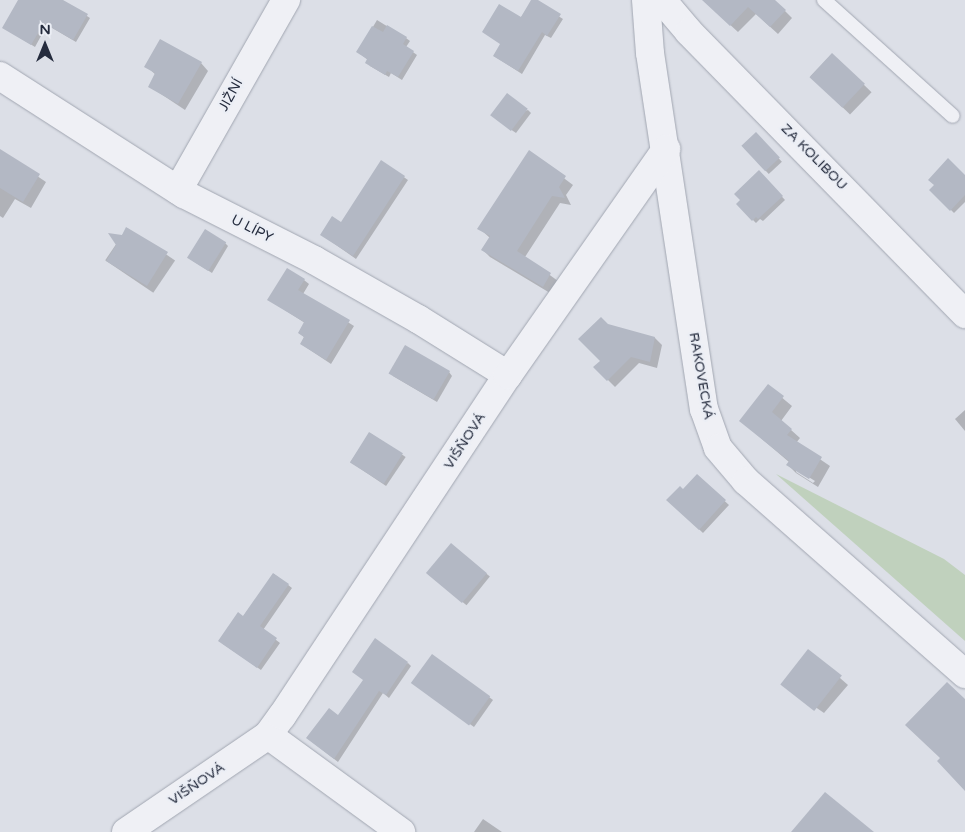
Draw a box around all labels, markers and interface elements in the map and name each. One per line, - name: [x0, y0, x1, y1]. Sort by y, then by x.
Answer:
- north arrow: [20, 20, 70, 70]
- text: N: [39, 21, 51, 38]
- street label: JIŽNÍ: [215, 76, 247, 114]
- street label: ZA KOLIBOU: [777, 120, 851, 194]
- street label: U LÍPY: [228, 211, 276, 247]
- street label: RAKOVECKÁ: [685, 331, 717, 421]
- street label: VIŠŇOVÁ: [440, 409, 490, 473]
- street label: VIŠŇOVÁ: [166, 759, 228, 809]

